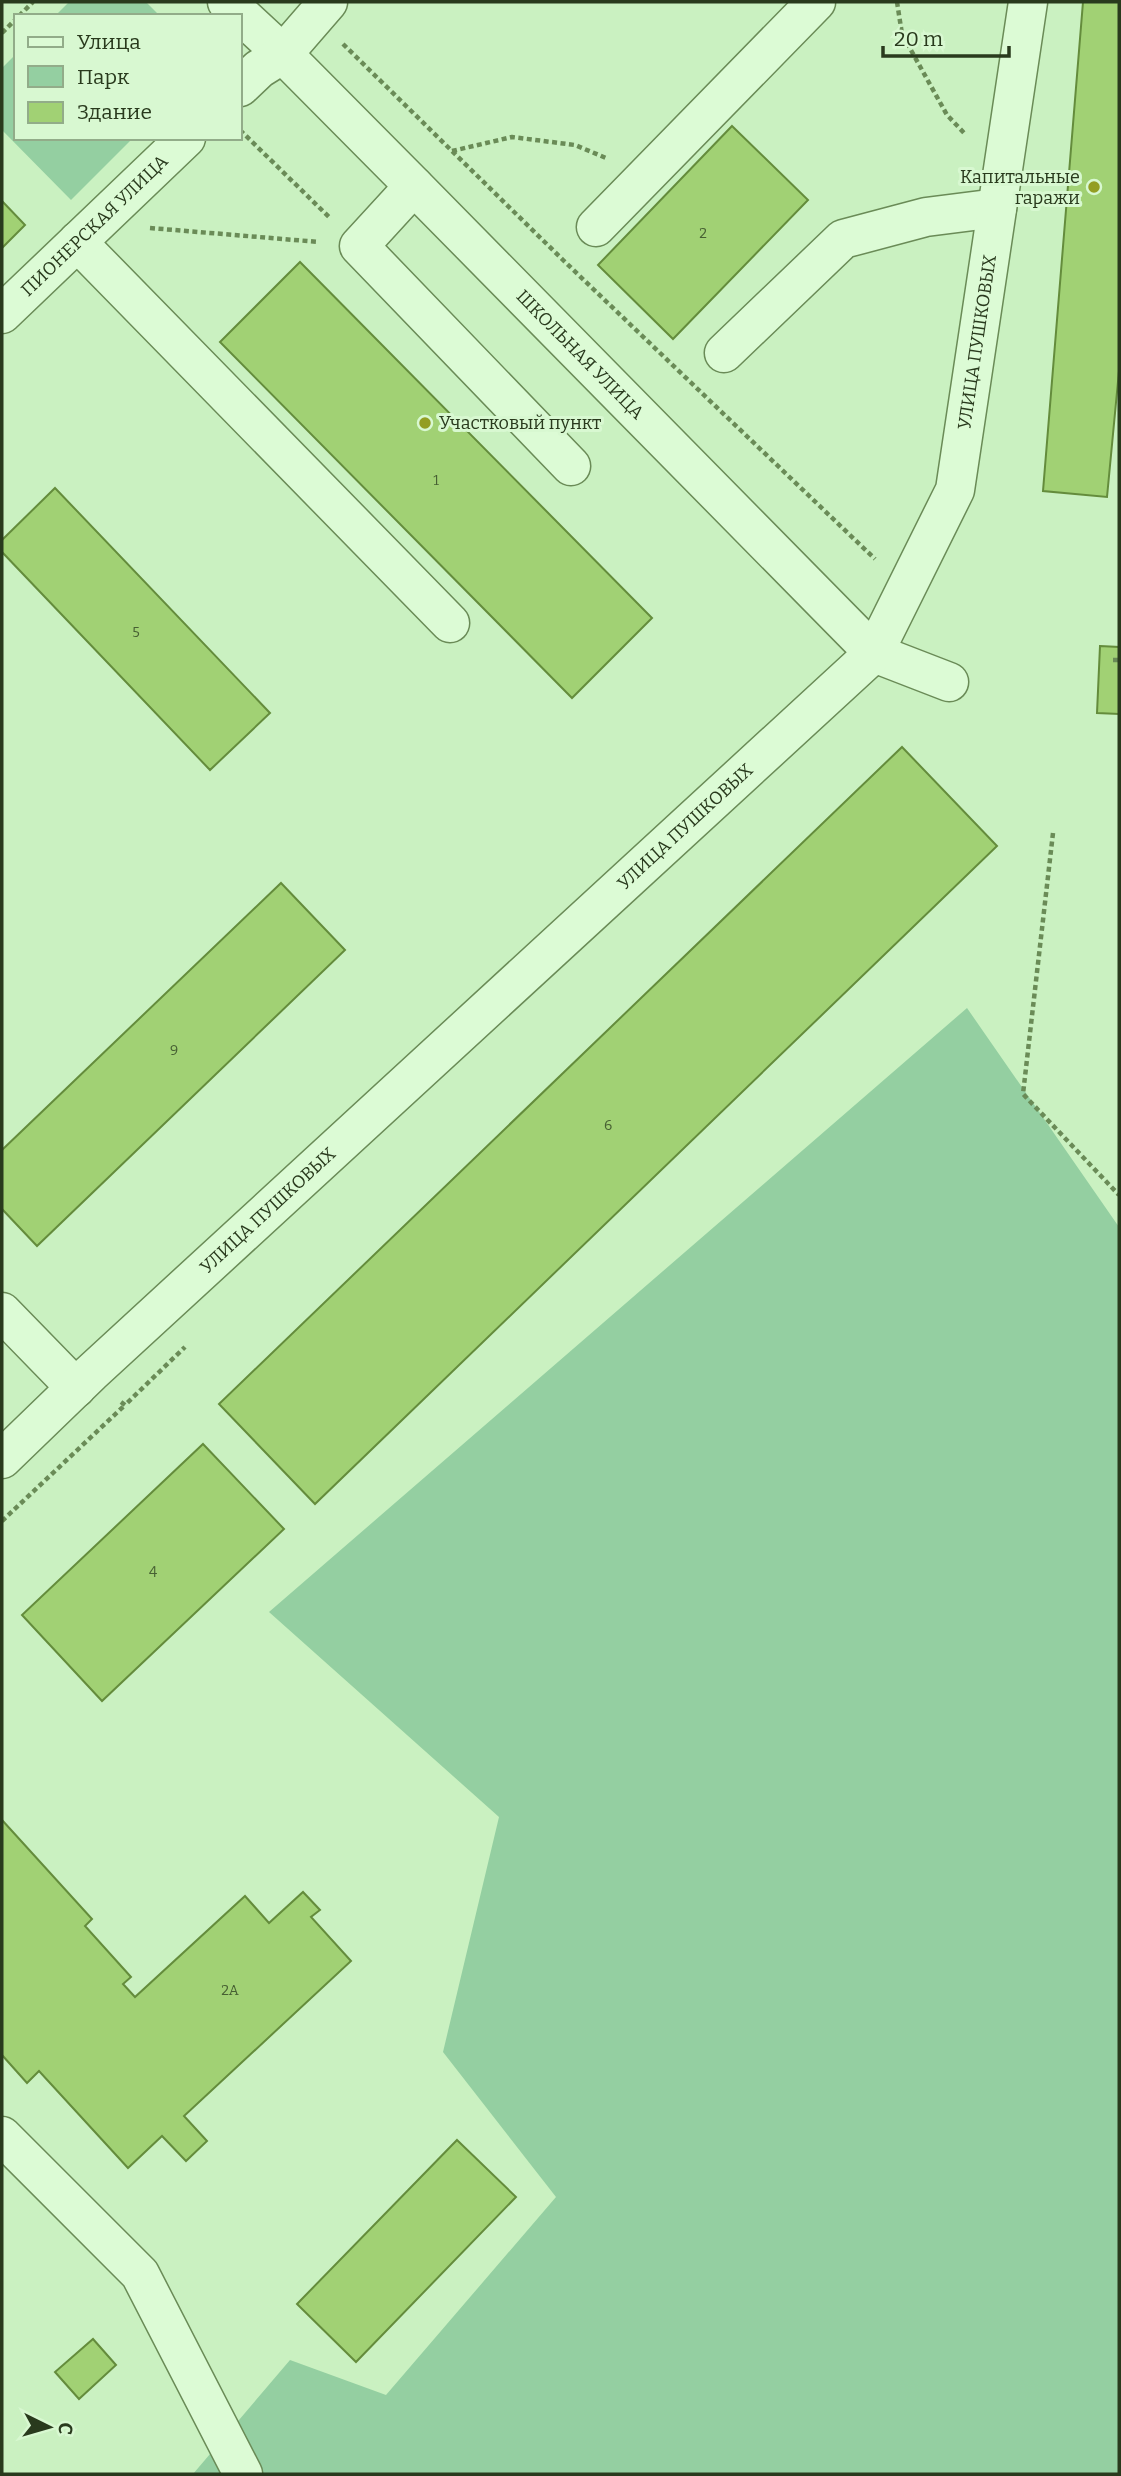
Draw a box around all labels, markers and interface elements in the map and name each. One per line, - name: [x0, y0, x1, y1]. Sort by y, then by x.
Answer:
- legend: [14, 14, 242, 140]
- scale bar: [883, 14, 1009, 58]
- text: 20 m: [894, 26, 943, 52]
- text: Улица: [77, 29, 141, 55]
- text: Парк: [77, 64, 130, 90]
- text: Здание: [77, 99, 152, 125]
- street label: ПИОНЕРСКАЯ УЛИЦА: [16, 150, 173, 301]
- place label: Капитальные гаражи: [960, 166, 1080, 209]
- marker: Капитальные гаражи: [1086, 179, 1102, 195]
- house number: 2: [699, 225, 707, 242]
- street label: УЛИЦА ПУШКОВЫХ: [953, 253, 1001, 431]
- street label: ШКОЛЬНАЯ УЛИЦА: [512, 285, 649, 424]
- place label: Участковый пункт: [439, 412, 601, 434]
- marker: Участковый пункт: [417, 415, 433, 431]
- house number: 1: [433, 472, 439, 489]
- house number: 5: [132, 624, 140, 641]
- street label: УЛИЦА ПУШКОВЫХ: [613, 759, 758, 894]
- house number: 9: [170, 1042, 178, 1059]
- house number: 6: [604, 1117, 612, 1134]
- street label: УЛИЦА ПУШКОВЫХ: [196, 1142, 340, 1278]
- house number: 4: [149, 1564, 157, 1581]
- house number: 2А: [221, 1982, 239, 1999]
- north arrow: [14, 2392, 84, 2462]
- text: С: [53, 2421, 77, 2435]

